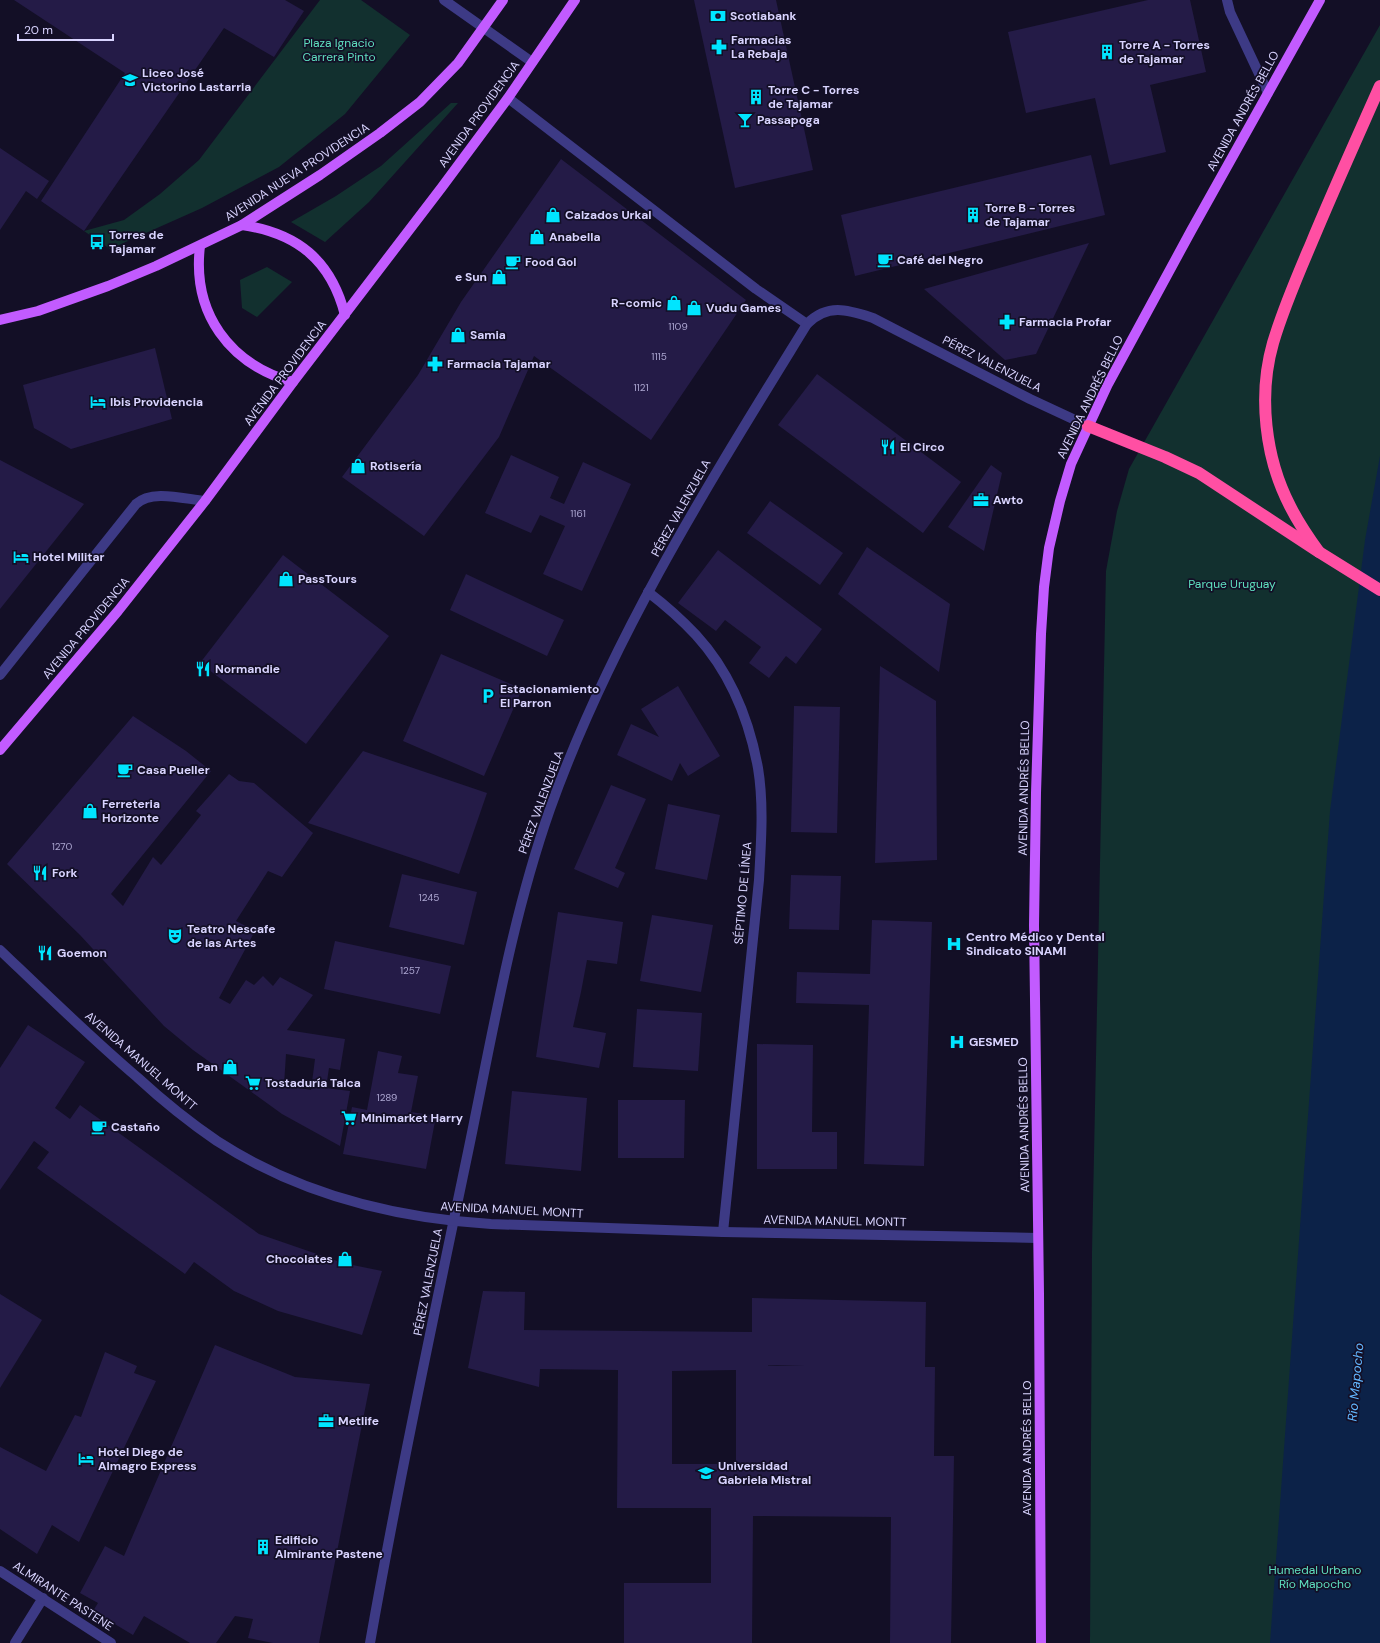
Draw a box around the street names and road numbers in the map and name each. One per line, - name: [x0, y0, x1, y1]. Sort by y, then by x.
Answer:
- street label: AVENIDA ANDRÉS BELLO: [1203, 48, 1283, 174]
- street label: AVENIDA PROVIDENCIA: [435, 57, 523, 171]
- street label: AVENIDA NUEVA PROVIDENCIA: [222, 119, 372, 225]
- street label: AVENIDA PROVIDENCIA: [240, 317, 330, 429]
- street label: PÉREZ VALENZUELA: [940, 332, 1044, 396]
- street label: AVENIDA ANDRÉS BELLO: [1053, 333, 1127, 461]
- street label: PÉREZ VALENZUELA: [648, 456, 714, 560]
- street label: AVENIDA PROVIDENCIA: [39, 574, 133, 682]
- street label: AVENIDA ANDRÉS BELLO: [1015, 720, 1033, 856]
- street label: PÉREZ VALENZUELA: [515, 748, 567, 856]
- street label: SÉPTIMO DE LÍNEA: [731, 841, 755, 945]
- street label: AVENIDA MANUEL MONTT: [82, 1008, 200, 1114]
- street label: AVENIDA ANDRÉS BELLO: [1015, 1057, 1033, 1193]
- street label: AVENIDA MANUEL MONTT: [440, 1198, 584, 1222]
- street label: AVENIDA MANUEL MONTT: [763, 1212, 907, 1230]
- street label: PÉREZ VALENZUELA: [410, 1227, 446, 1337]
- street label: AVENIDA ANDRÉS BELLO: [1019, 1380, 1035, 1516]
- street label: ALMIRANTE PASTENE: [10, 1558, 116, 1635]

